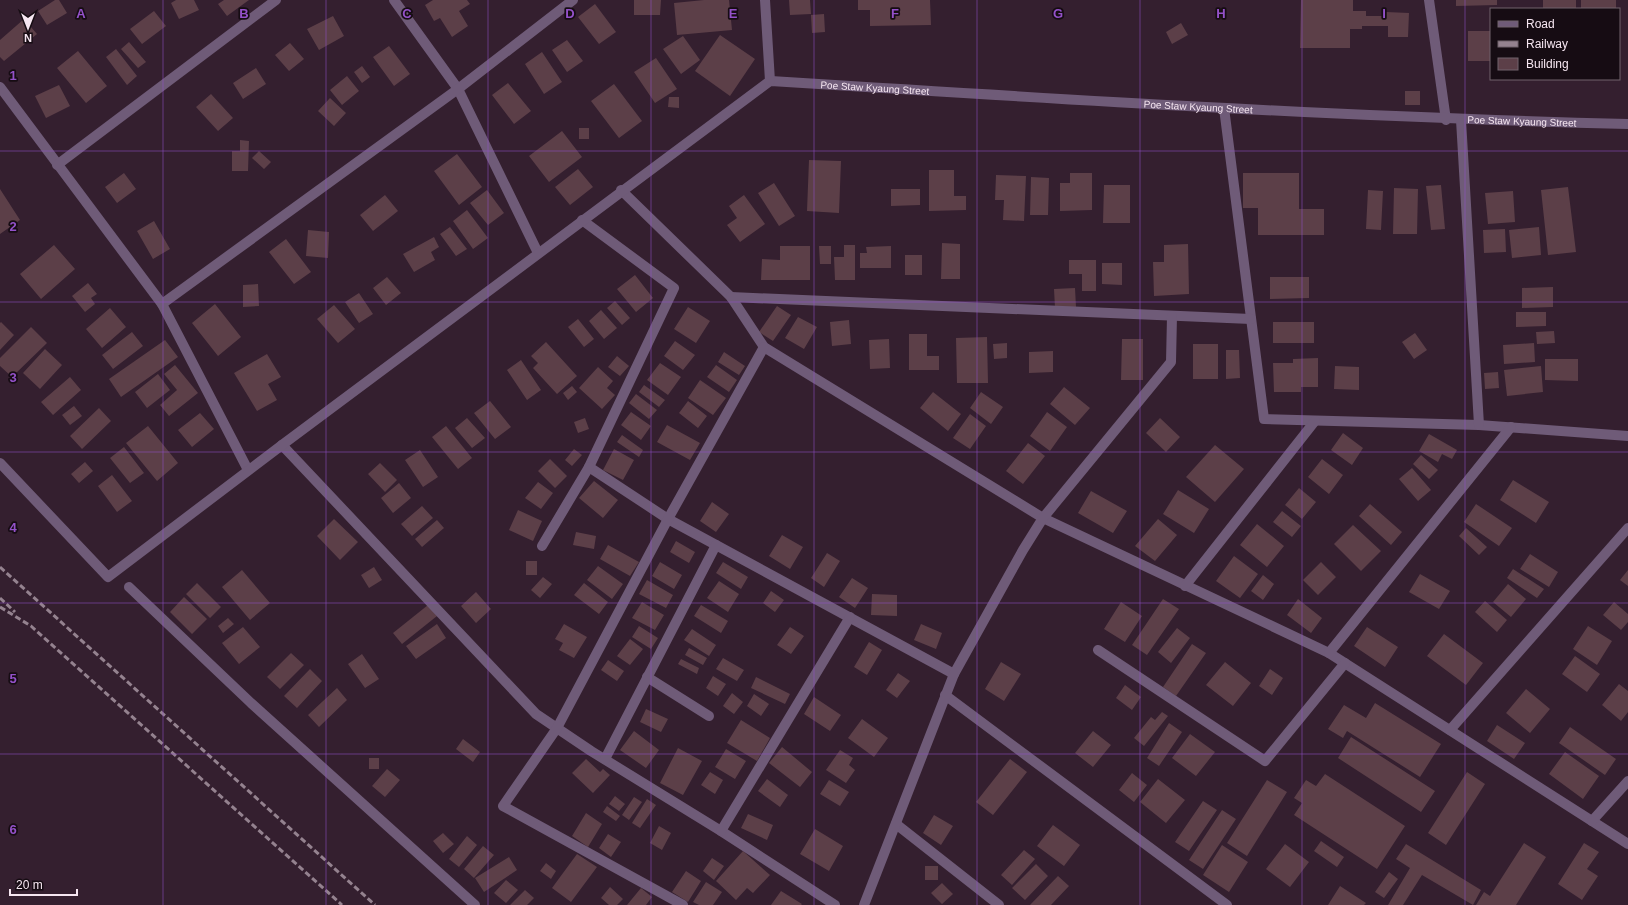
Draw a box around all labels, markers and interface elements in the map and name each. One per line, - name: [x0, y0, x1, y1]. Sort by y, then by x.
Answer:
- text: A: [76, 6, 86, 21]
- text: B: [239, 6, 249, 21]
- text: C: [402, 6, 412, 21]
- text: D: [565, 6, 575, 21]
- text: E: [729, 6, 738, 21]
- text: F: [891, 6, 899, 21]
- text: G: [1053, 6, 1063, 21]
- text: H: [1216, 6, 1226, 21]
- text: I: [1382, 6, 1386, 21]
- north arrow: [8, 8, 48, 48]
- legend: [1490, 8, 1620, 80]
- text: Road: [1526, 17, 1555, 31]
- text: N: [24, 32, 32, 44]
- text: Railway: [1526, 37, 1568, 51]
- text: Building: [1526, 57, 1569, 71]
- text: 1: [9, 68, 17, 83]
- street label: Poe Staw Kyaung Street: [820, 79, 930, 97]
- street label: Poe Staw Kyaung Street: [1143, 99, 1253, 115]
- street label: Poe Staw Kyaung Street: [1467, 114, 1577, 129]
- text: 2: [9, 219, 17, 234]
- text: 3: [9, 370, 17, 385]
- text: 4: [9, 520, 17, 535]
- text: 5: [9, 671, 17, 686]
- text: 6: [9, 822, 17, 837]
- scale bar: [10, 871, 77, 897]
- text: 20 m: [16, 878, 43, 892]

